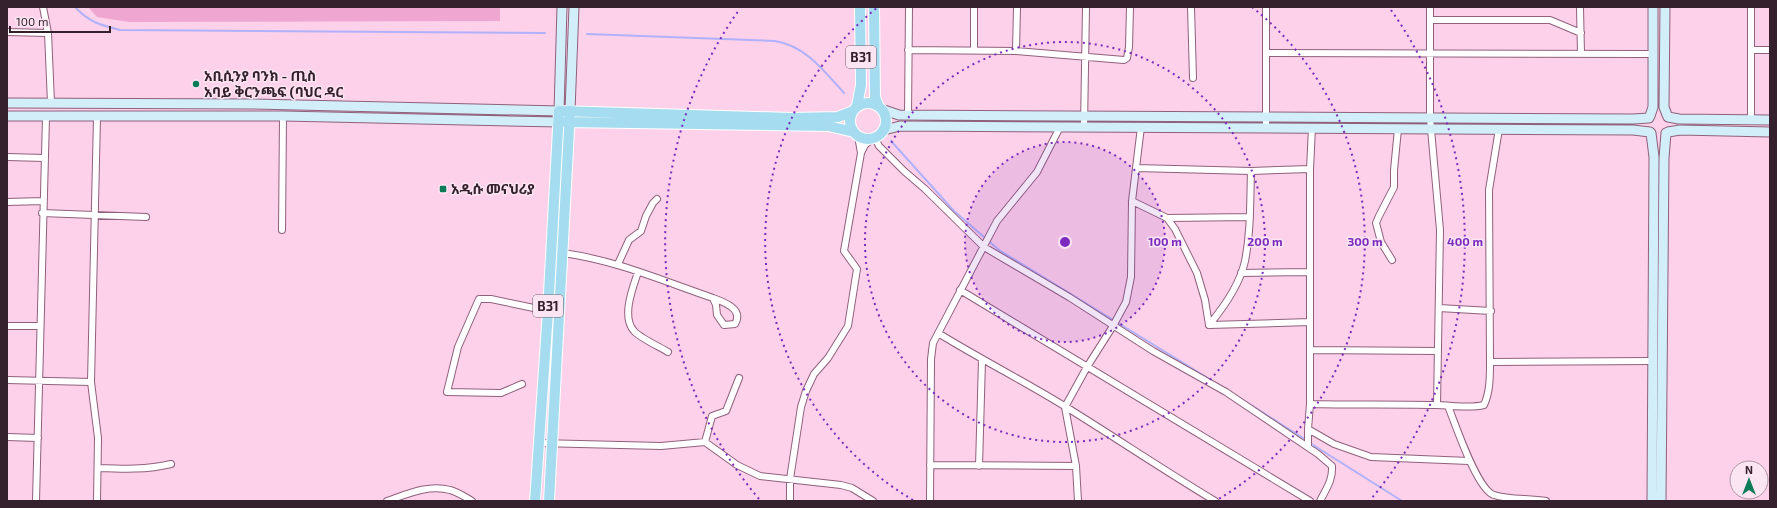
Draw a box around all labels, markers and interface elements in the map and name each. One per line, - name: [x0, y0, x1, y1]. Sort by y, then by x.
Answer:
- scale bar: [10, 8, 110, 34]
- text: 100 m: [16, 14, 48, 28]
- road number: B31: [846, 46, 876, 68]
- place label: አቢሲንያ ባንክ - ጢስ አባይ ቅርንጫፍ (ባህር ዳር: [204, 67, 343, 100]
- marker: አቢሲንያ ባንክ - ጢስ አባይ ቅርንጫፍ (ባህር ዳር: [191, 79, 201, 89]
- place label: አዲሱ መናህሪያ: [451, 180, 535, 197]
- marker: አዲሱ መናህሪያ: [438, 184, 448, 194]
- text: 100 m: [1148, 234, 1182, 248]
- text: 200 m: [1247, 234, 1283, 248]
- text: 300 m: [1347, 234, 1383, 248]
- text: 400 m: [1447, 234, 1483, 248]
- centre of rings: [1058, 235, 1072, 249]
- road number: B31: [533, 295, 563, 317]
- north arrow: [1729, 460, 1769, 500]
- text: N: [1745, 463, 1753, 476]

